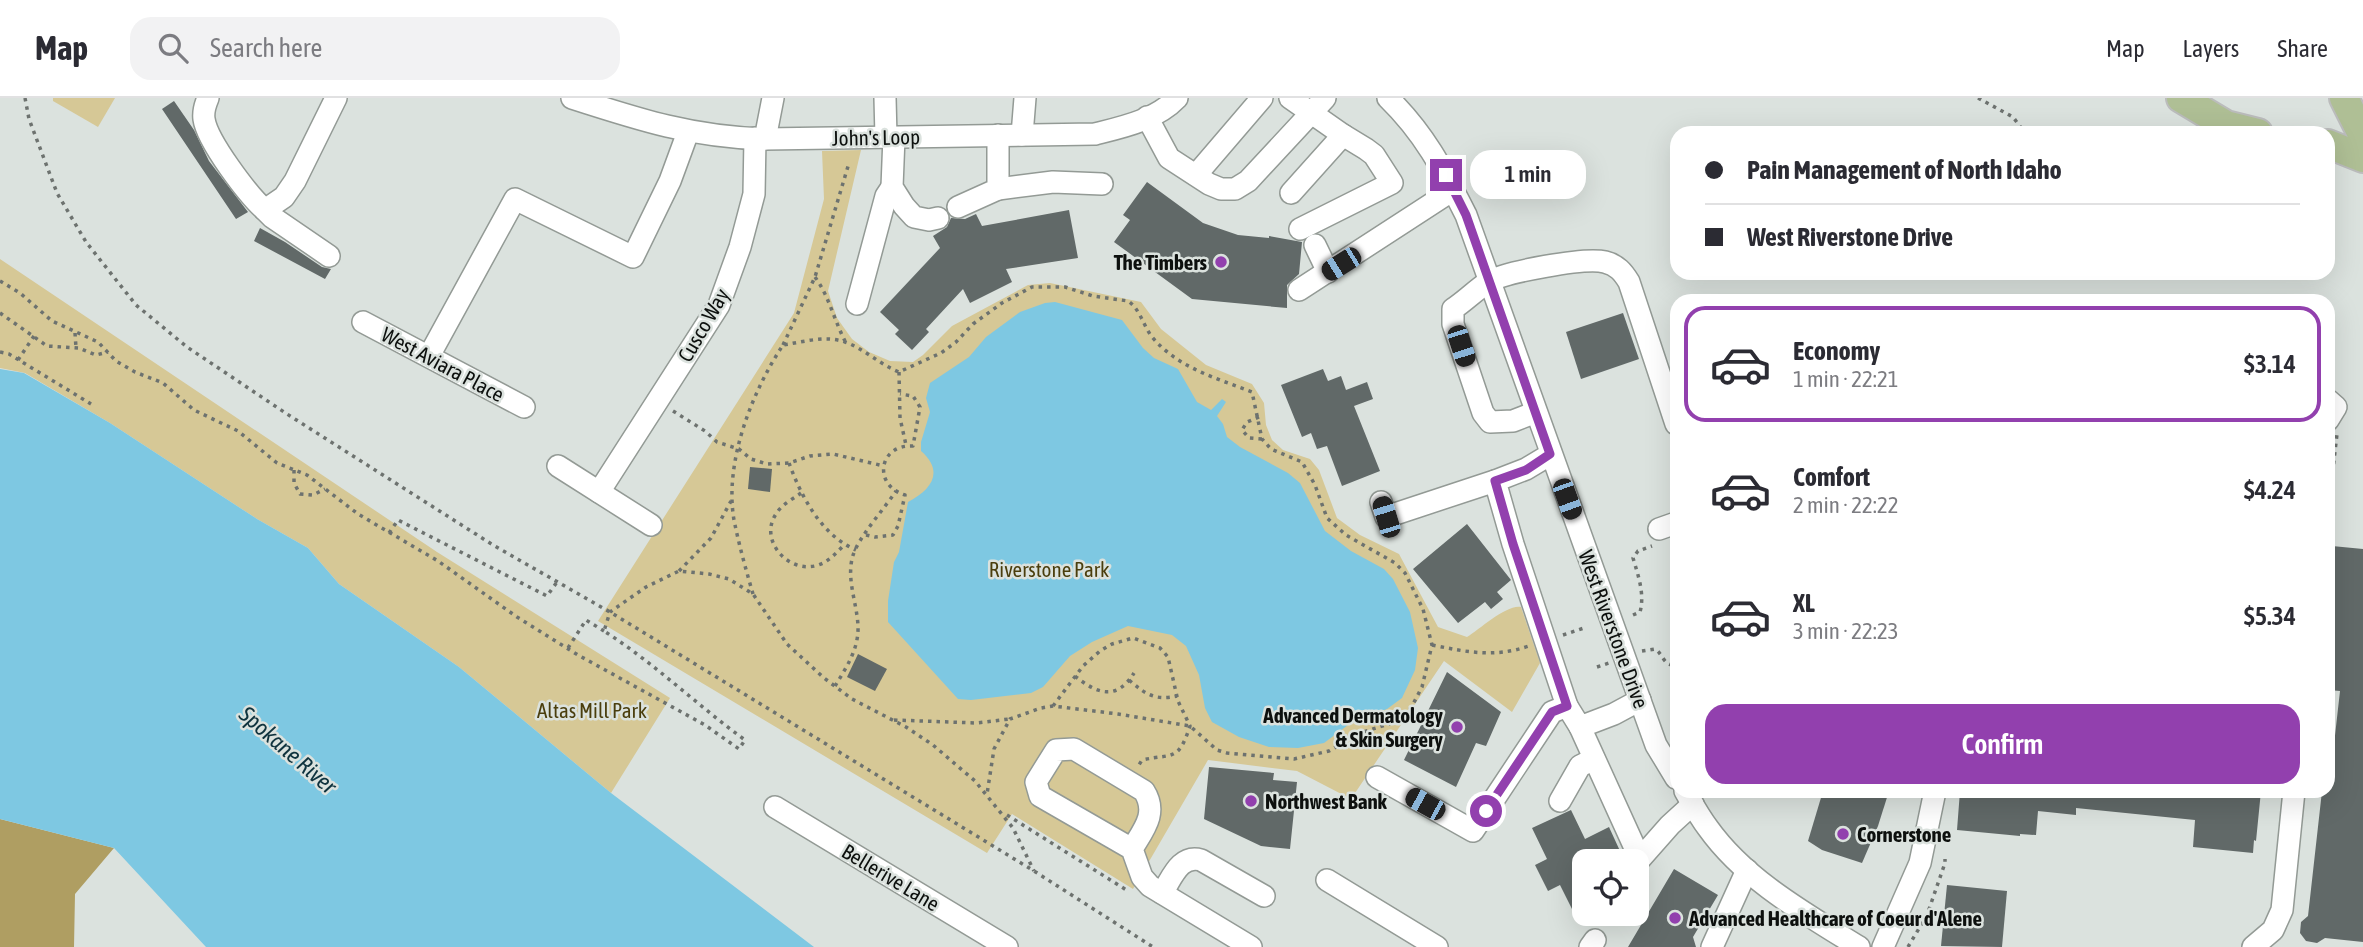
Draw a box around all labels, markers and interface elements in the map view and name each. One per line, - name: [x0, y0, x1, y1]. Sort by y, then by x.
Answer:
- search box: [130, 17, 620, 80]
- text: Map: [35, 29, 88, 67]
- icon: search: [154, 29, 192, 67]
- text: Search here: [210, 33, 322, 63]
- text: Map: [2106, 35, 2145, 62]
- text: Layers: [2183, 35, 2239, 62]
- text: Share: [2277, 35, 2328, 62]
- street label: John's Loop: [832, 124, 920, 150]
- callout: 1 min: [1470, 150, 1586, 200]
- text: Pain Management of North Idaho: [1747, 155, 2062, 185]
- route end: [1430, 159, 1462, 191]
- text: 1 min: [1505, 161, 1551, 187]
- text: West Riverstone Drive: [1747, 222, 1953, 252]
- car: [1318, 244, 1365, 284]
- place label: The Timbers: [1114, 250, 1208, 274]
- marker: The Timbers: [1213, 254, 1229, 270]
- street label: Cusco Way: [672, 284, 734, 366]
- street label: West Aviara Place: [378, 322, 508, 406]
- car: [1445, 323, 1478, 369]
- icon: car: [1709, 333, 1772, 396]
- text: Economy: [1793, 336, 1880, 366]
- text: $3.14: [2244, 349, 2296, 379]
- text: 1 min · 22:21: [1793, 366, 1899, 392]
- icon: car: [1709, 459, 1772, 522]
- text: Comfort: [1793, 462, 1870, 492]
- text: $4.24: [2244, 475, 2296, 505]
- car: [1550, 476, 1585, 522]
- text: 2 min · 22:22: [1793, 492, 1899, 518]
- car: [1370, 494, 1403, 540]
- street label: West Riverstone Drive: [1574, 547, 1654, 711]
- park label: Riverstone Park: [989, 557, 1109, 581]
- icon: car: [1709, 585, 1772, 648]
- text: XL: [1793, 588, 1815, 618]
- text: $5.34: [2244, 601, 2296, 631]
- text: 3 min · 22:23: [1793, 618, 1899, 644]
- park label: Altas Mill Park: [537, 698, 647, 722]
- water label: Spokane River: [234, 700, 343, 800]
- place label: Advanced Dermatology & Skin Surgery: [1262, 703, 1443, 751]
- button: Confirm: [1705, 704, 2300, 784]
- marker: Advanced Dermatology & Skin Surgery: [1449, 719, 1465, 735]
- car: [1402, 785, 1449, 823]
- place label: Northwest Bank: [1265, 789, 1388, 813]
- marker: Northwest Bank: [1243, 793, 1259, 809]
- route start: [1470, 795, 1502, 827]
- place label: Cornerstone: [1857, 822, 1951, 846]
- marker: Cornerstone: [1835, 826, 1851, 842]
- street label: Bellerive Lane: [838, 839, 944, 915]
- map controls: [1572, 849, 1649, 926]
- button: locate: [1572, 849, 1649, 926]
- place label: Advanced Healthcare of Coeur d'Alene: [1688, 906, 1982, 930]
- marker: Advanced Healthcare of Coeur d'Alene: [1667, 910, 1683, 926]

